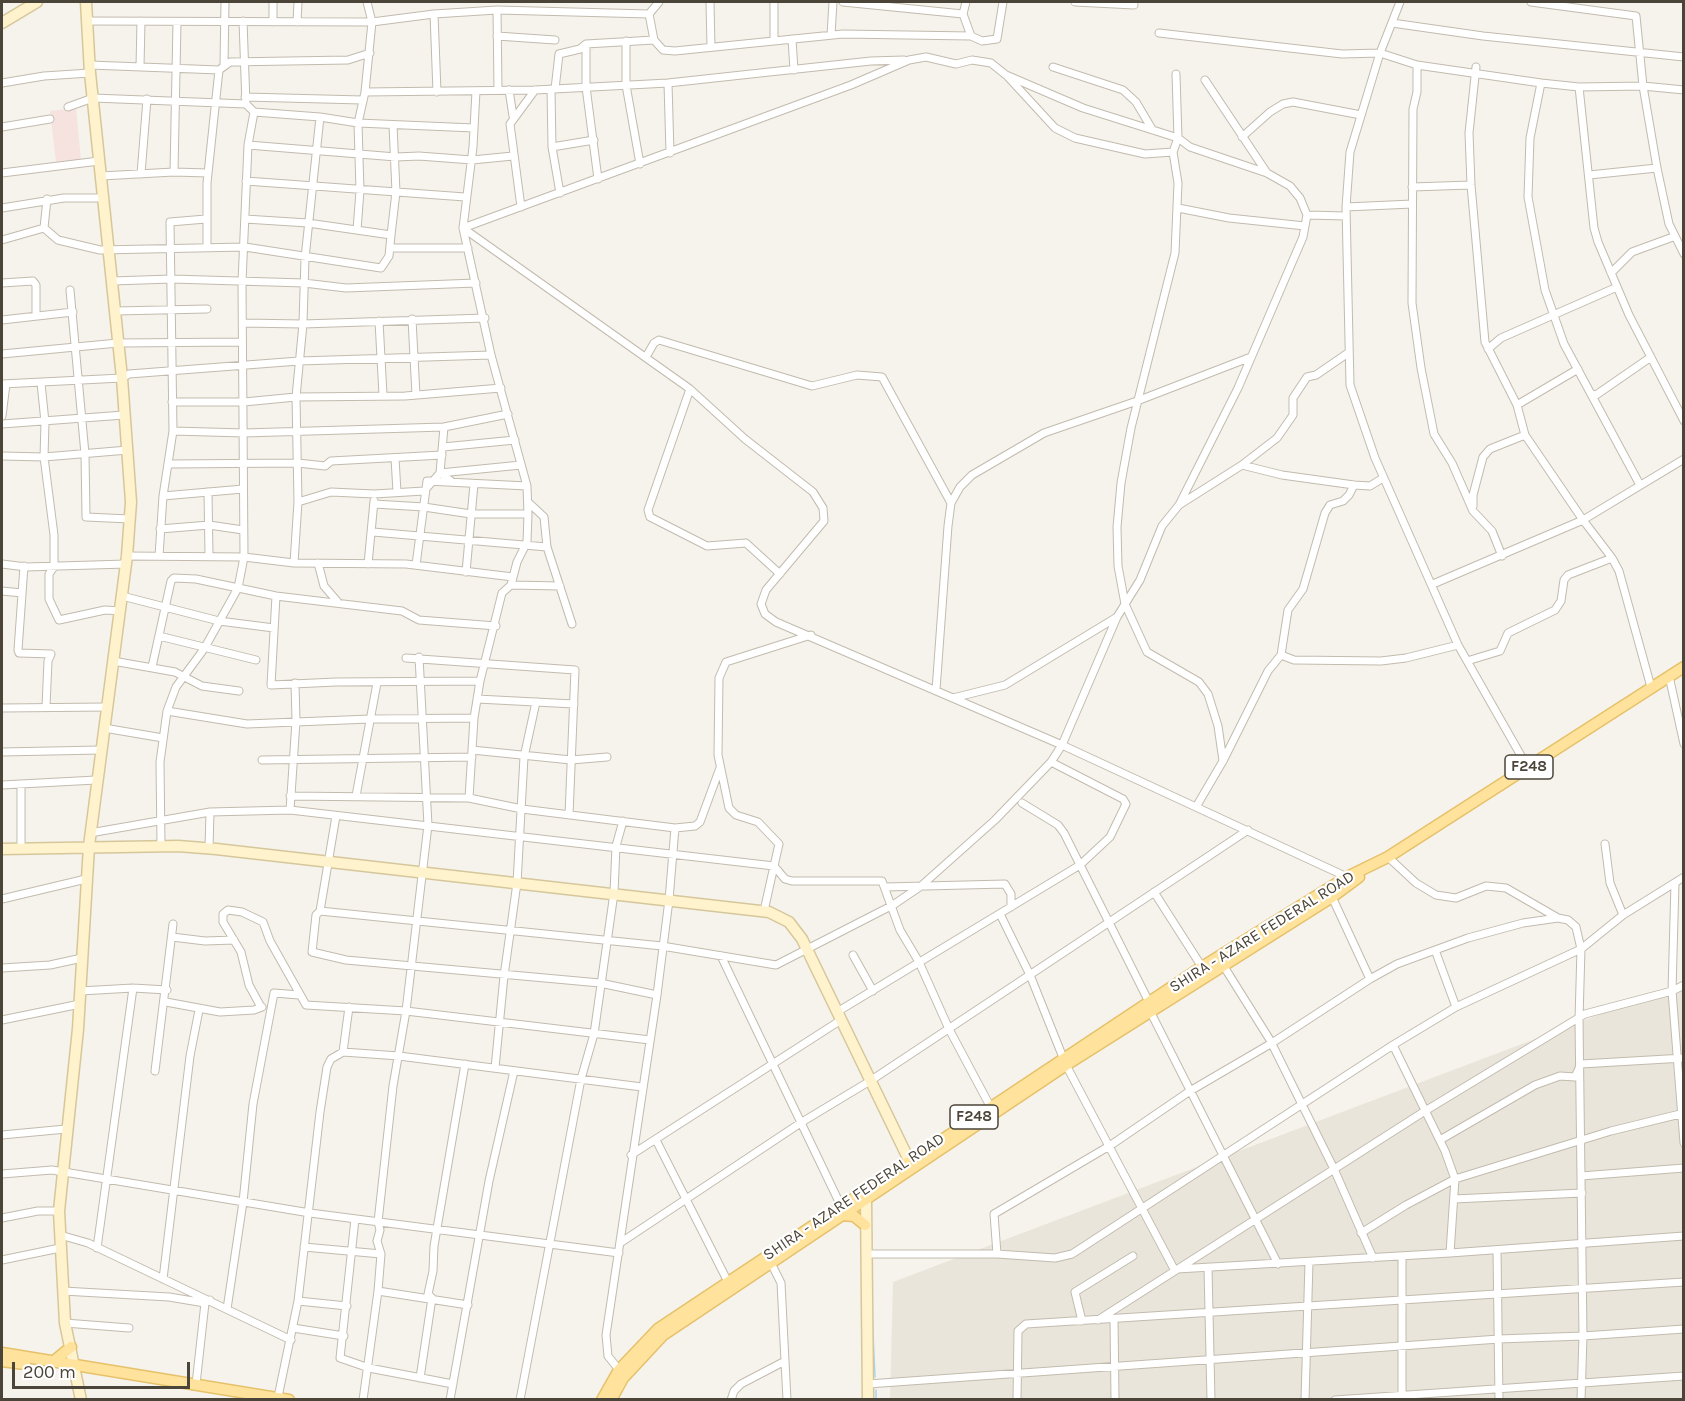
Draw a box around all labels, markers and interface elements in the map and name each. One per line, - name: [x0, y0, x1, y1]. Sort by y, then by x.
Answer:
- road number: F248: [1505, 755, 1553, 779]
- street label: SHIRA - AZARE FEDERAL ROAD: [1166, 867, 1358, 997]
- road number: F248: [950, 1105, 998, 1129]
- street label: SHIRA - AZARE FEDERAL ROAD: [760, 1129, 948, 1265]
- scale bar: [15, 1350, 194, 1388]
- text: 200 m: [23, 1361, 76, 1383]

